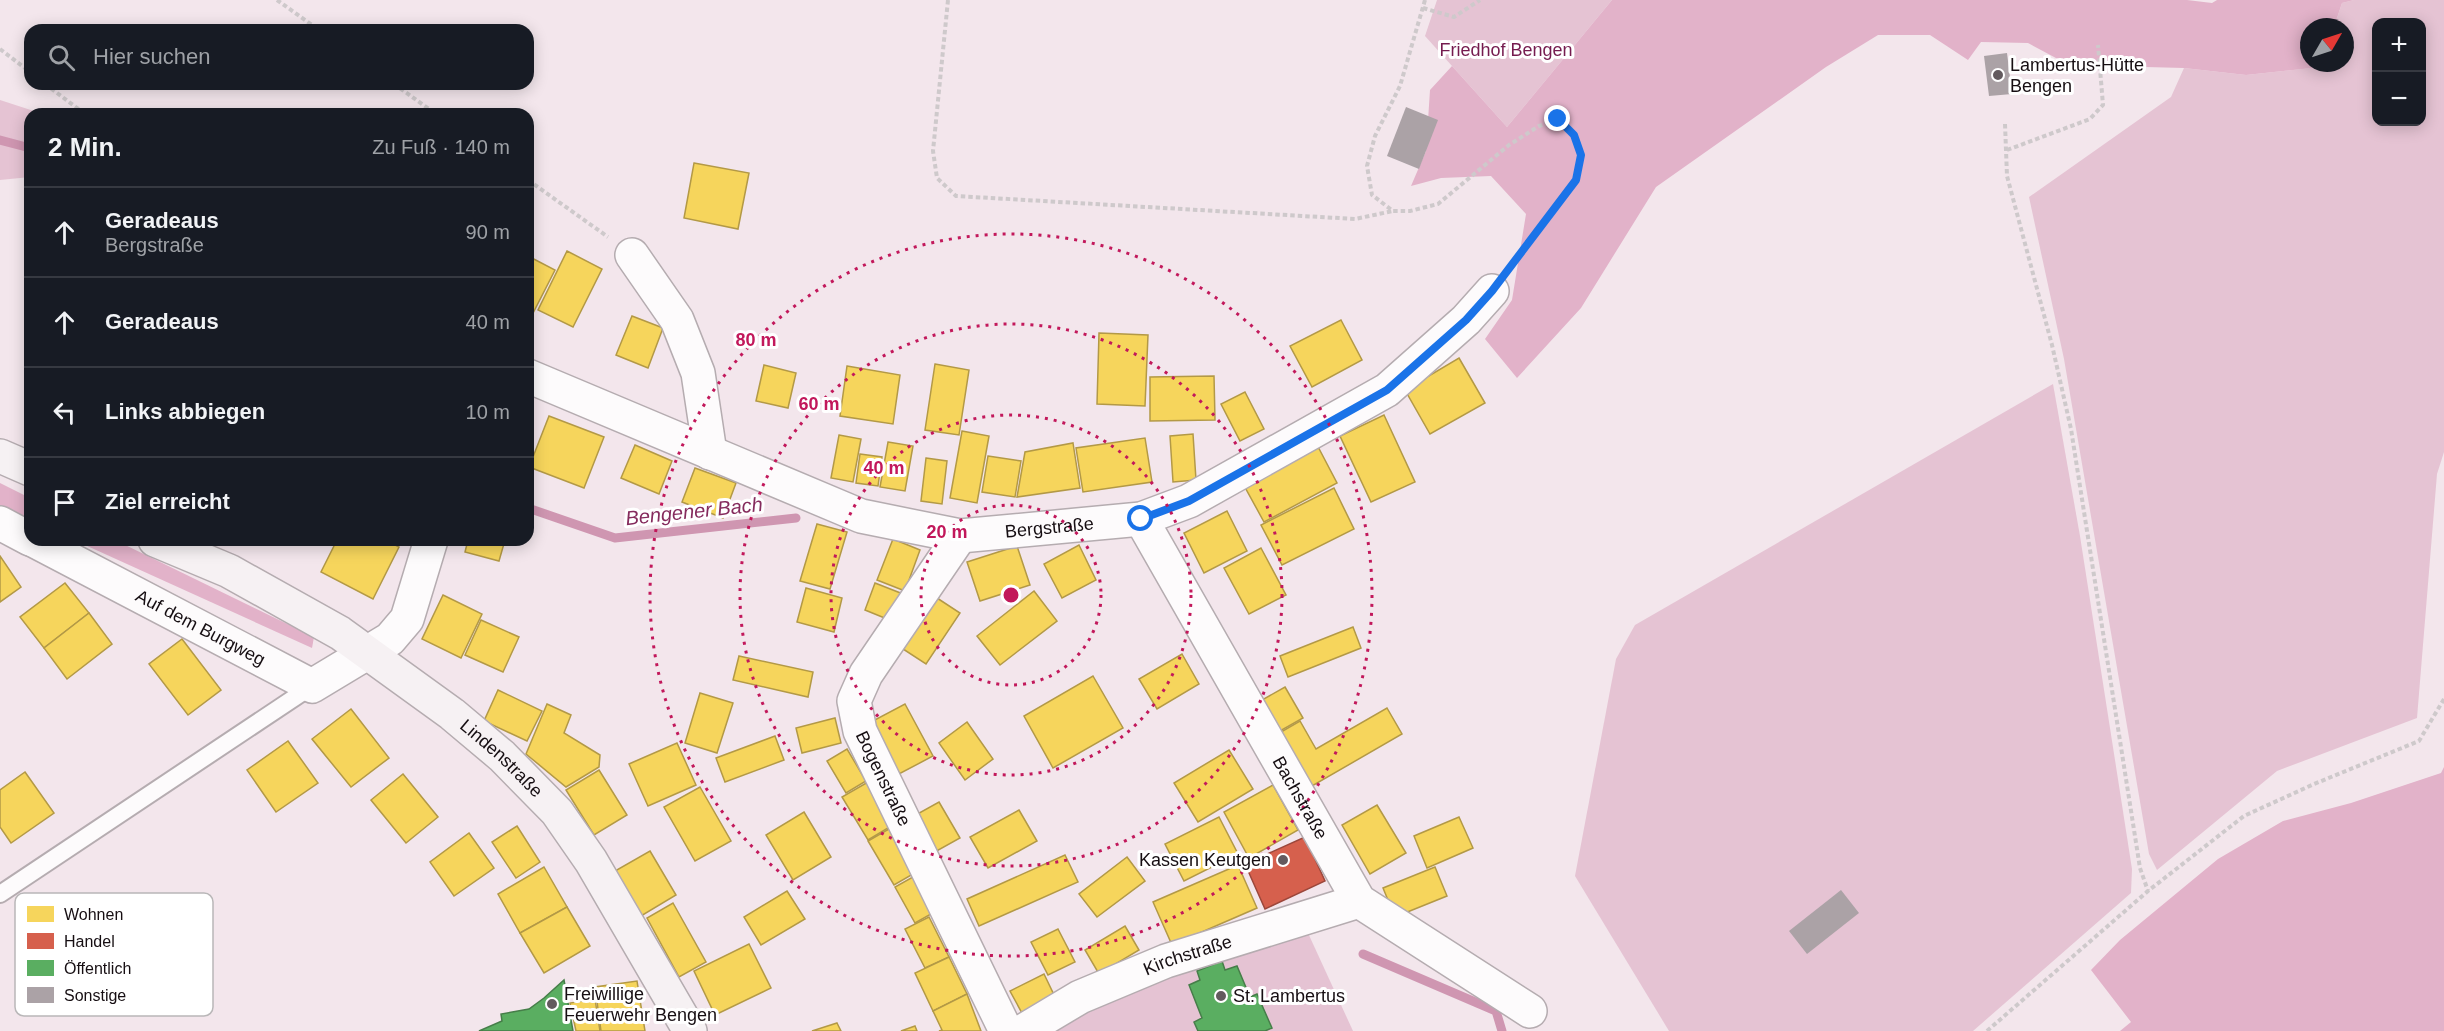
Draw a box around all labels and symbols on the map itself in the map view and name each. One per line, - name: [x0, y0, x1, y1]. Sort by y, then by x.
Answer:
- north arrow: [2300, 18, 2354, 72]
- park label: Friedhof Bengen: [1439, 40, 1573, 60]
- place label: Lambertus-Hütte Bengen: [2010, 55, 2144, 96]
- marker: Lambertus-Hütte Bengen: [1991, 68, 2005, 82]
- route end: [1544, 105, 1570, 131]
- text: 80 m: [735, 330, 777, 350]
- text: 60 m: [798, 394, 840, 414]
- text: 40 m: [863, 458, 905, 478]
- water label: Bengener Bach: [624, 493, 764, 529]
- route start: [1127, 505, 1153, 531]
- street label: Bergstraße: [1004, 513, 1095, 542]
- text: 20 m: [926, 522, 968, 542]
- centre of rings: [1001, 585, 1021, 605]
- street label: Auf dem Burgweg: [132, 586, 269, 670]
- street label: Lindenstraße: [456, 715, 547, 801]
- street label: Bogenstraße: [852, 728, 915, 829]
- street label: Bachstraße: [1269, 753, 1332, 843]
- place label: Kassen Keutgen: [1139, 850, 1271, 870]
- marker: Kassen Keutgen: [1276, 853, 1290, 867]
- legend: [15, 893, 213, 1016]
- text: Wohnen: [64, 906, 123, 923]
- street label: Kirchstraße: [1140, 931, 1234, 979]
- text: Handel: [64, 933, 115, 950]
- text: Öffentlich: [64, 960, 131, 977]
- place label: Freiwillige Feuerwehr Bengen: [564, 984, 717, 1025]
- place label: St. Lambertus: [1233, 986, 1345, 1006]
- text: Sonstige: [64, 987, 126, 1004]
- marker: St. Lambertus: [1214, 989, 1228, 1003]
- marker: Freiwillige Feuerwehr Bengen: [545, 997, 559, 1011]

